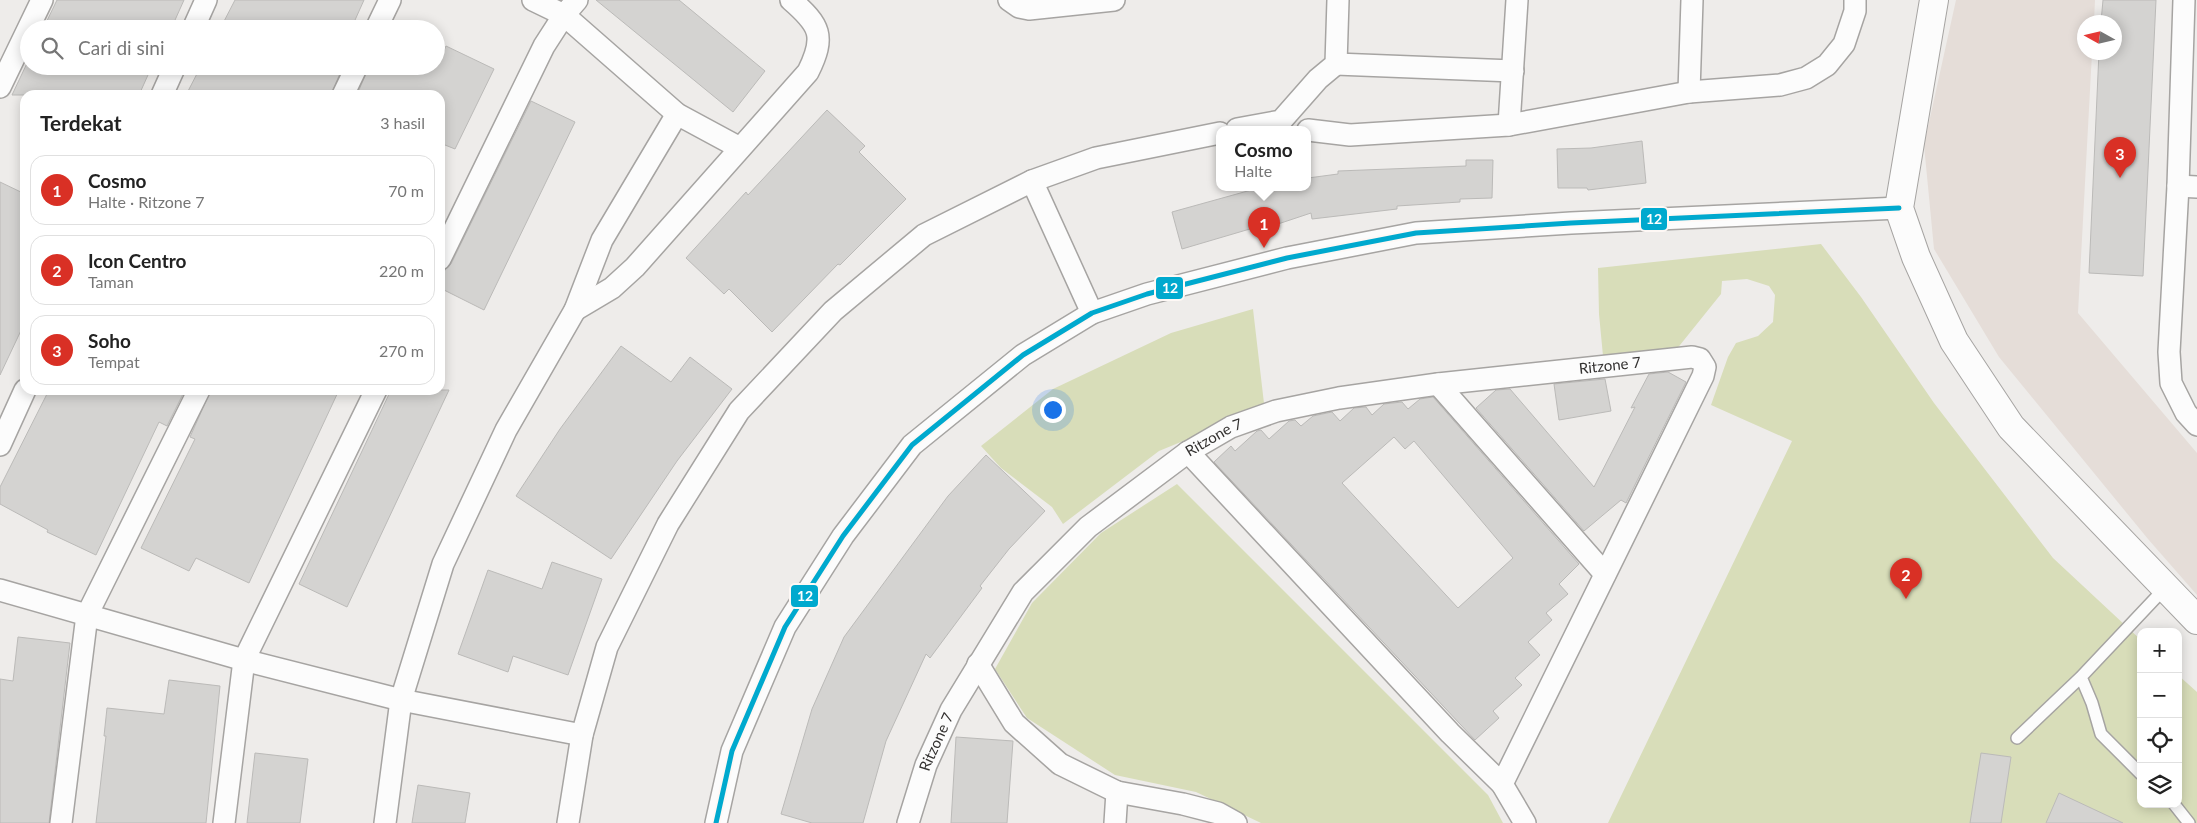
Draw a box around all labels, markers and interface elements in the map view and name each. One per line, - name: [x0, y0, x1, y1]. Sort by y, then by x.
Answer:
- north arrow: [2077, 15, 2122, 60]
- search box: [20, 20, 445, 75]
- icon: search: [38, 34, 66, 62]
- text: Cari di sini: [78, 36, 165, 59]
- text: Terdekat: [40, 110, 122, 135]
- text: 3 hasil: [380, 113, 425, 132]
- popup: [1216, 126, 1311, 191]
- pin: 3: [2104, 137, 2136, 178]
- text: Cosmo: [1234, 138, 1293, 161]
- text: Halte: [1234, 161, 1272, 180]
- text: Cosmo: [88, 169, 146, 192]
- text: 1: [52, 181, 62, 200]
- text: 70 m: [388, 181, 424, 200]
- text: Halte · Ritzone 7: [88, 192, 205, 211]
- pin: 1: [1248, 207, 1280, 248]
- line badge: 12: [1640, 207, 1668, 231]
- text: 12: [1646, 210, 1662, 227]
- text: Icon Centro: [88, 249, 186, 272]
- text: 2: [52, 261, 62, 280]
- text: 220 m: [379, 261, 424, 280]
- text: Taman: [88, 272, 134, 291]
- line badge: 12: [1155, 276, 1184, 300]
- text: 12: [1162, 279, 1178, 296]
- text: Soho: [88, 329, 131, 352]
- text: 3: [52, 341, 62, 360]
- text: 270 m: [379, 341, 424, 360]
- text: Tempat: [88, 352, 140, 371]
- street label: Ritzone 7: [1578, 352, 1642, 377]
- your location: [1040, 397, 1066, 423]
- street label: Ritzone 7: [1182, 414, 1244, 460]
- pin: 2: [1890, 558, 1922, 599]
- line badge: 12: [790, 584, 819, 608]
- text: 12: [797, 587, 813, 604]
- map controls: [2137, 628, 2182, 808]
- button: +: [2137, 628, 2182, 673]
- button: −: [2137, 673, 2182, 718]
- street label: Ritzone 7: [915, 709, 957, 773]
- button: locate: [2137, 718, 2182, 763]
- button: layers: [2137, 763, 2182, 808]

